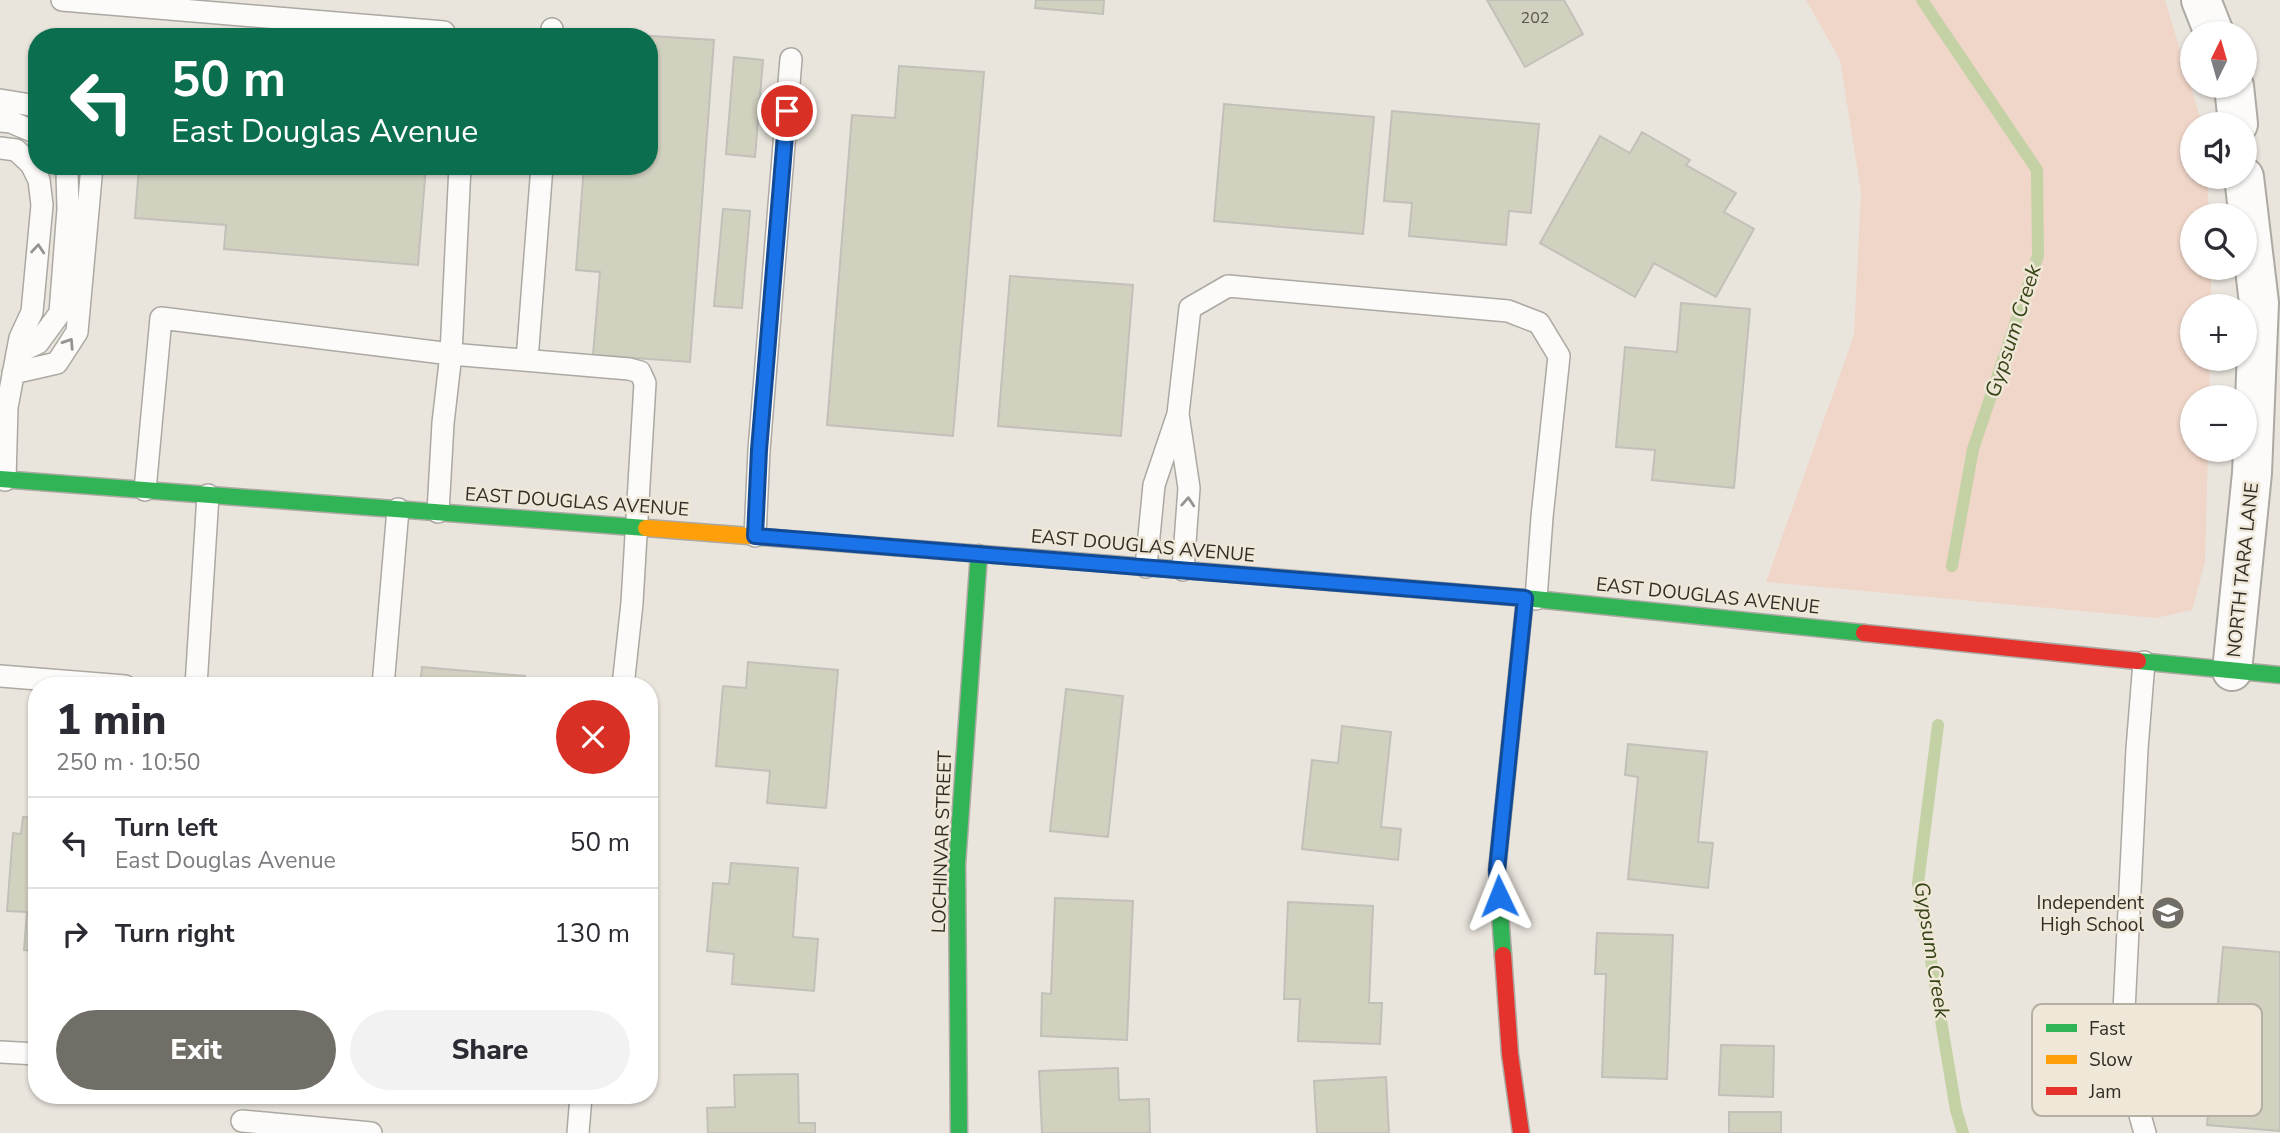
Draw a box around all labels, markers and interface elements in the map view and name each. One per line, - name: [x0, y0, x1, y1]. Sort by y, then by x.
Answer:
- house number: 202: [1521, 7, 1549, 29]
- north arrow: [2180, 21, 2258, 98]
- map controls: [2180, 21, 2257, 462]
- text: 50 m: [171, 46, 286, 113]
- icon: left: [56, 56, 147, 147]
- pin: [757, 81, 817, 141]
- icon: arrive: [768, 92, 806, 130]
- text: East Douglas Avenue: [171, 110, 478, 153]
- button: sound: [2180, 112, 2257, 189]
- button: search: [2180, 203, 2257, 280]
- one-way arrow: [30, 243, 45, 254]
- water label: Gypsum Creek: [1978, 261, 2048, 401]
- button: +: [2180, 294, 2257, 371]
- one-way arrow: [61, 338, 74, 351]
- button: −: [2180, 385, 2257, 462]
- street label: EAST DOUGLAS AVENUE: [464, 481, 690, 523]
- street label: NORTH TARA LANE: [2221, 481, 2265, 659]
- one-way arrow: [1180, 496, 1195, 507]
- street label: EAST DOUGLAS AVENUE: [1030, 523, 1256, 569]
- street label: EAST DOUGLAS AVENUE: [1595, 571, 1821, 621]
- text: 1 min: [56, 692, 166, 749]
- button: close: [556, 700, 630, 774]
- text: 250 m · 10:50: [56, 747, 201, 778]
- street label: LOCHINVAR STREET: [926, 750, 958, 934]
- text: Turn left: [115, 810, 218, 845]
- icon: left: [56, 824, 94, 862]
- text: 50 m: [570, 825, 630, 860]
- text: East Douglas Avenue: [115, 845, 336, 876]
- position arrow: [1462, 859, 1536, 933]
- water label: Gypsum Creek: [1907, 880, 1957, 1021]
- place label: Independent High School: [2037, 890, 2144, 938]
- school or university icon: Independent High School: [2149, 894, 2187, 932]
- icon: right: [56, 915, 94, 953]
- text: Turn right: [115, 916, 234, 951]
- text: 130 m: [554, 916, 630, 951]
- legend: [2032, 1004, 2262, 1116]
- button: Exit: [56, 1010, 336, 1090]
- button: Share: [350, 1010, 630, 1090]
- text: Fast: [2089, 1016, 2125, 1042]
- text: Slow: [2089, 1047, 2133, 1073]
- text: Jam: [2088, 1079, 2122, 1105]

